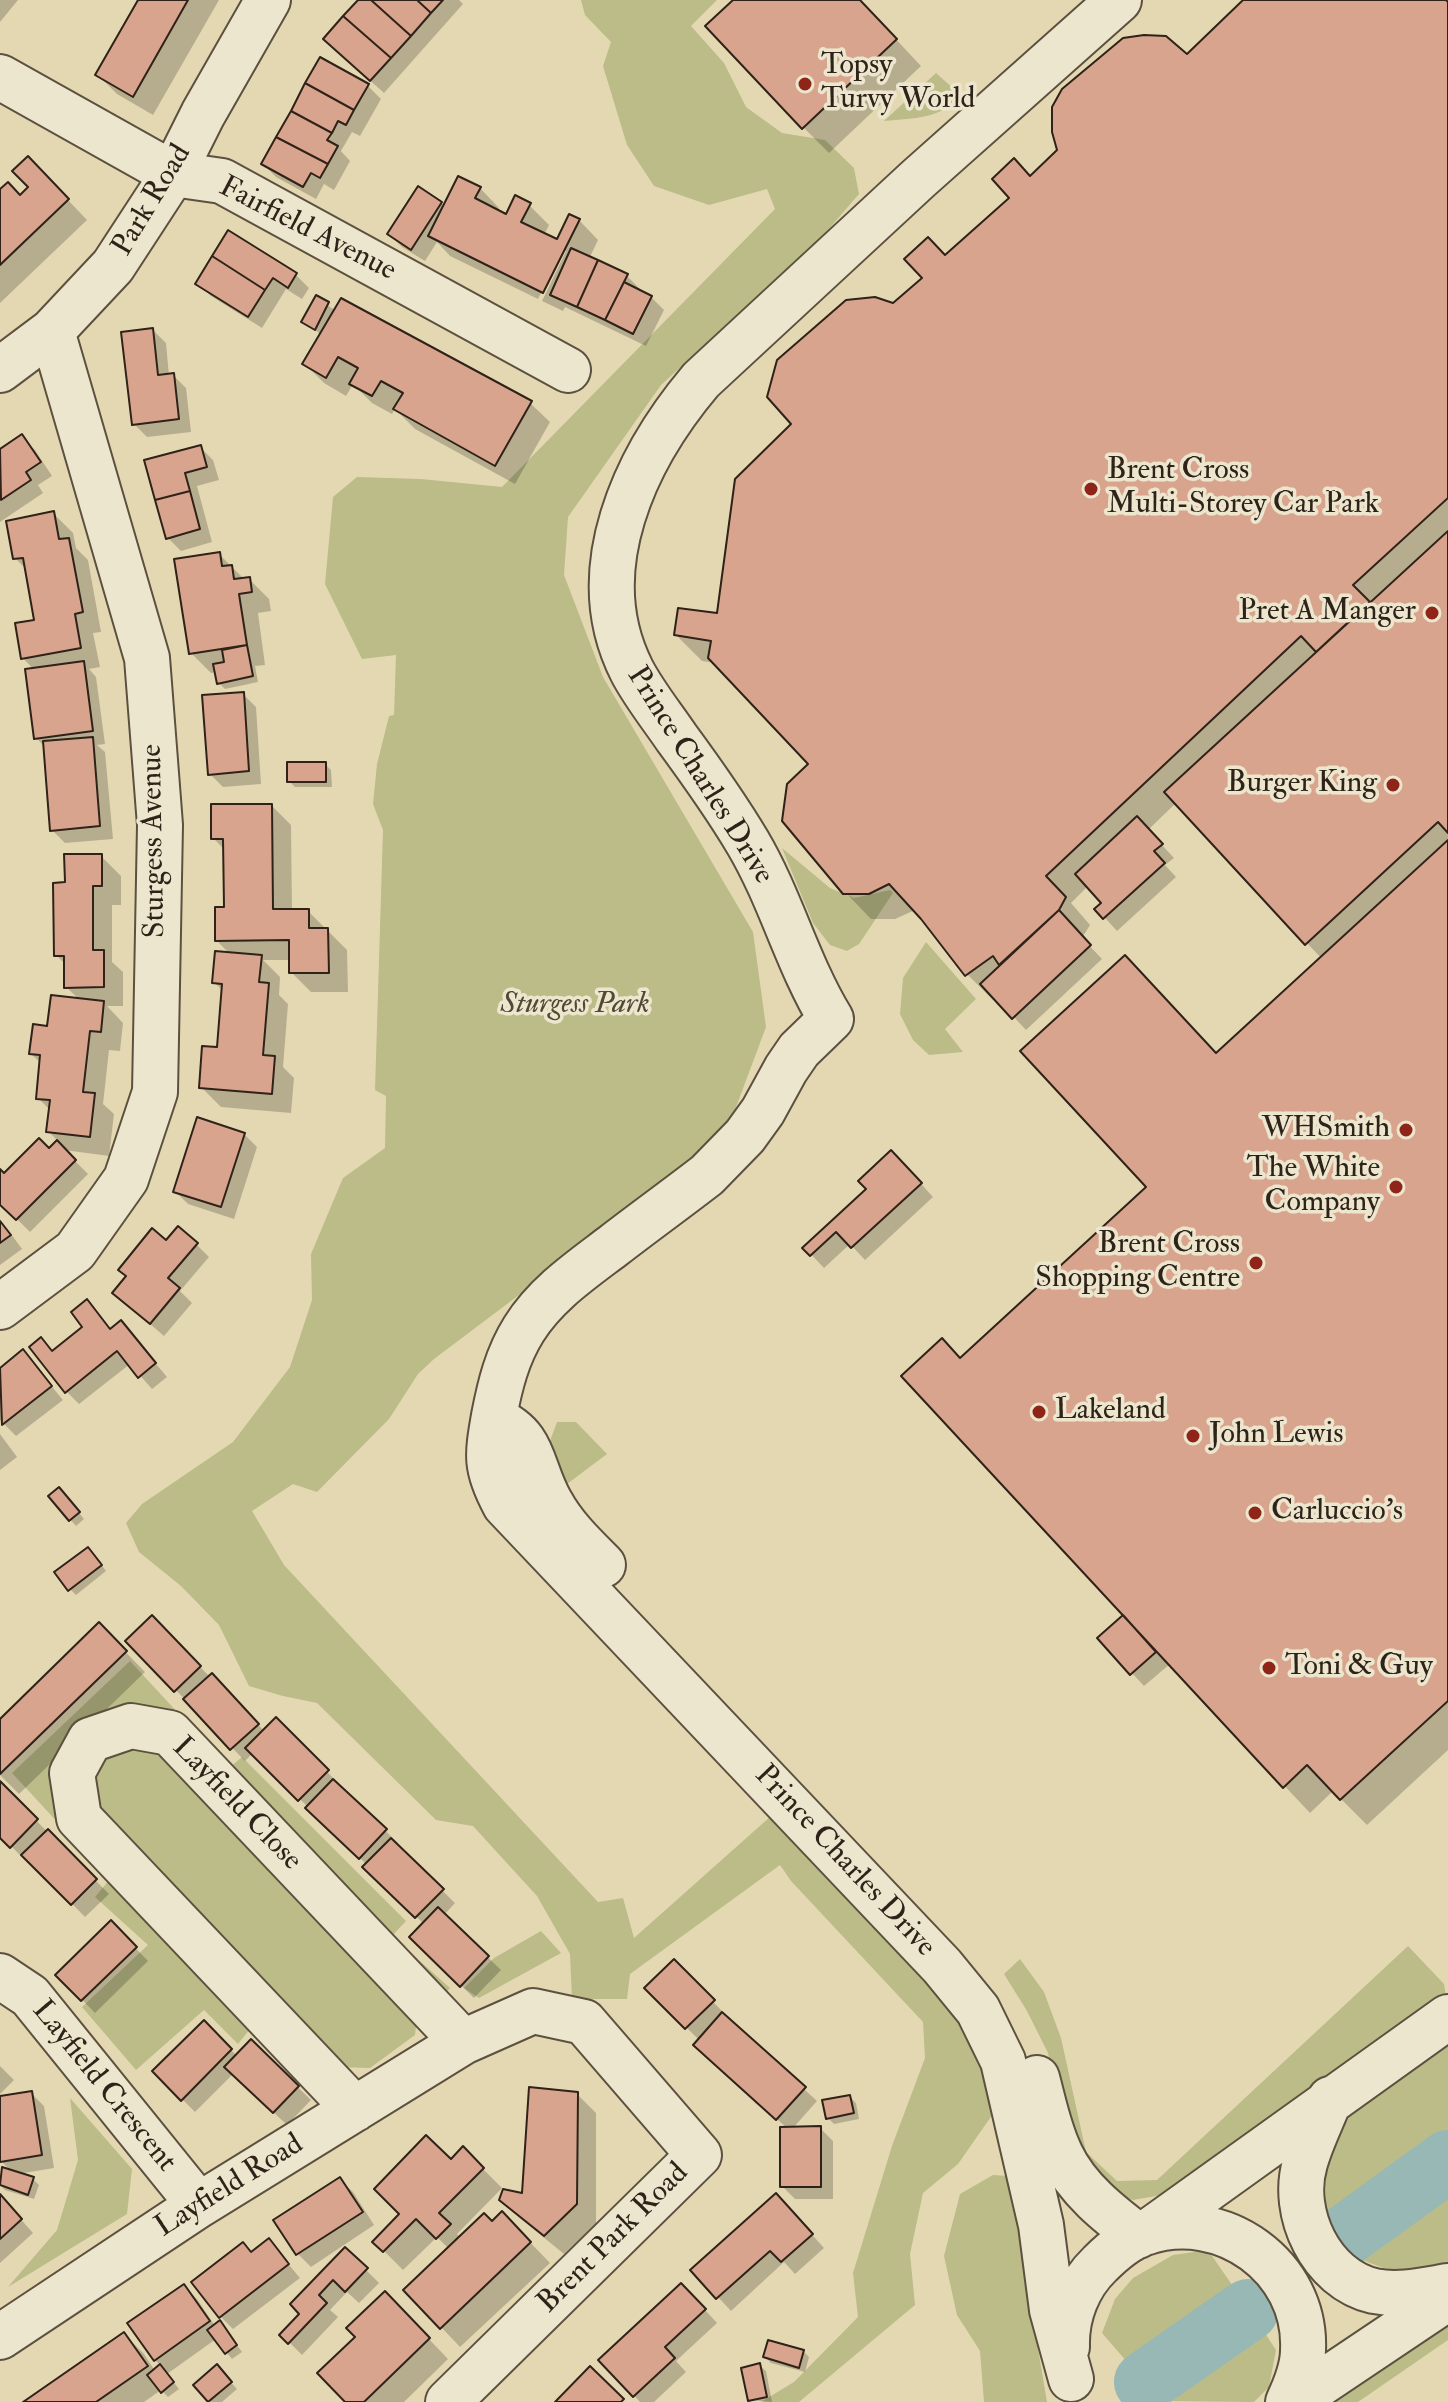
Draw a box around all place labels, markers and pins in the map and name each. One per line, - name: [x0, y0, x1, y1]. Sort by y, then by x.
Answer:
- place label: Topsy Turvy World: [821, 49, 975, 120]
- marker: Topsy Turvy World: [796, 75, 814, 93]
- place label: Brent Cross Multi-Storey Car Park: [1107, 454, 1379, 524]
- marker: Brent Cross Multi-Storey Car Park: [1082, 480, 1100, 498]
- place label: Pret A Manger: [1239, 595, 1416, 631]
- marker: Pret A Manger: [1423, 604, 1441, 622]
- place label: Burger King: [1227, 767, 1377, 803]
- marker: Burger King: [1384, 776, 1402, 794]
- place label: WHSmith: [1262, 1112, 1390, 1148]
- marker: WHSmith: [1397, 1121, 1415, 1139]
- place label: The White Company: [1246, 1152, 1380, 1222]
- marker: The White Company: [1387, 1178, 1405, 1196]
- place label: Brent Cross Shopping Centre: [1035, 1228, 1240, 1298]
- marker: Brent Cross Shopping Centre: [1247, 1254, 1265, 1272]
- place label: Lakeland: [1055, 1394, 1166, 1430]
- marker: Lakeland: [1030, 1403, 1048, 1421]
- place label: John Lewis: [1209, 1418, 1343, 1454]
- marker: John Lewis: [1184, 1427, 1202, 1445]
- place label: Carluccio's: [1271, 1495, 1403, 1531]
- marker: Carluccio's: [1246, 1504, 1264, 1522]
- place label: Toni & Guy: [1285, 1650, 1433, 1686]
- marker: Toni & Guy: [1260, 1659, 1278, 1677]

